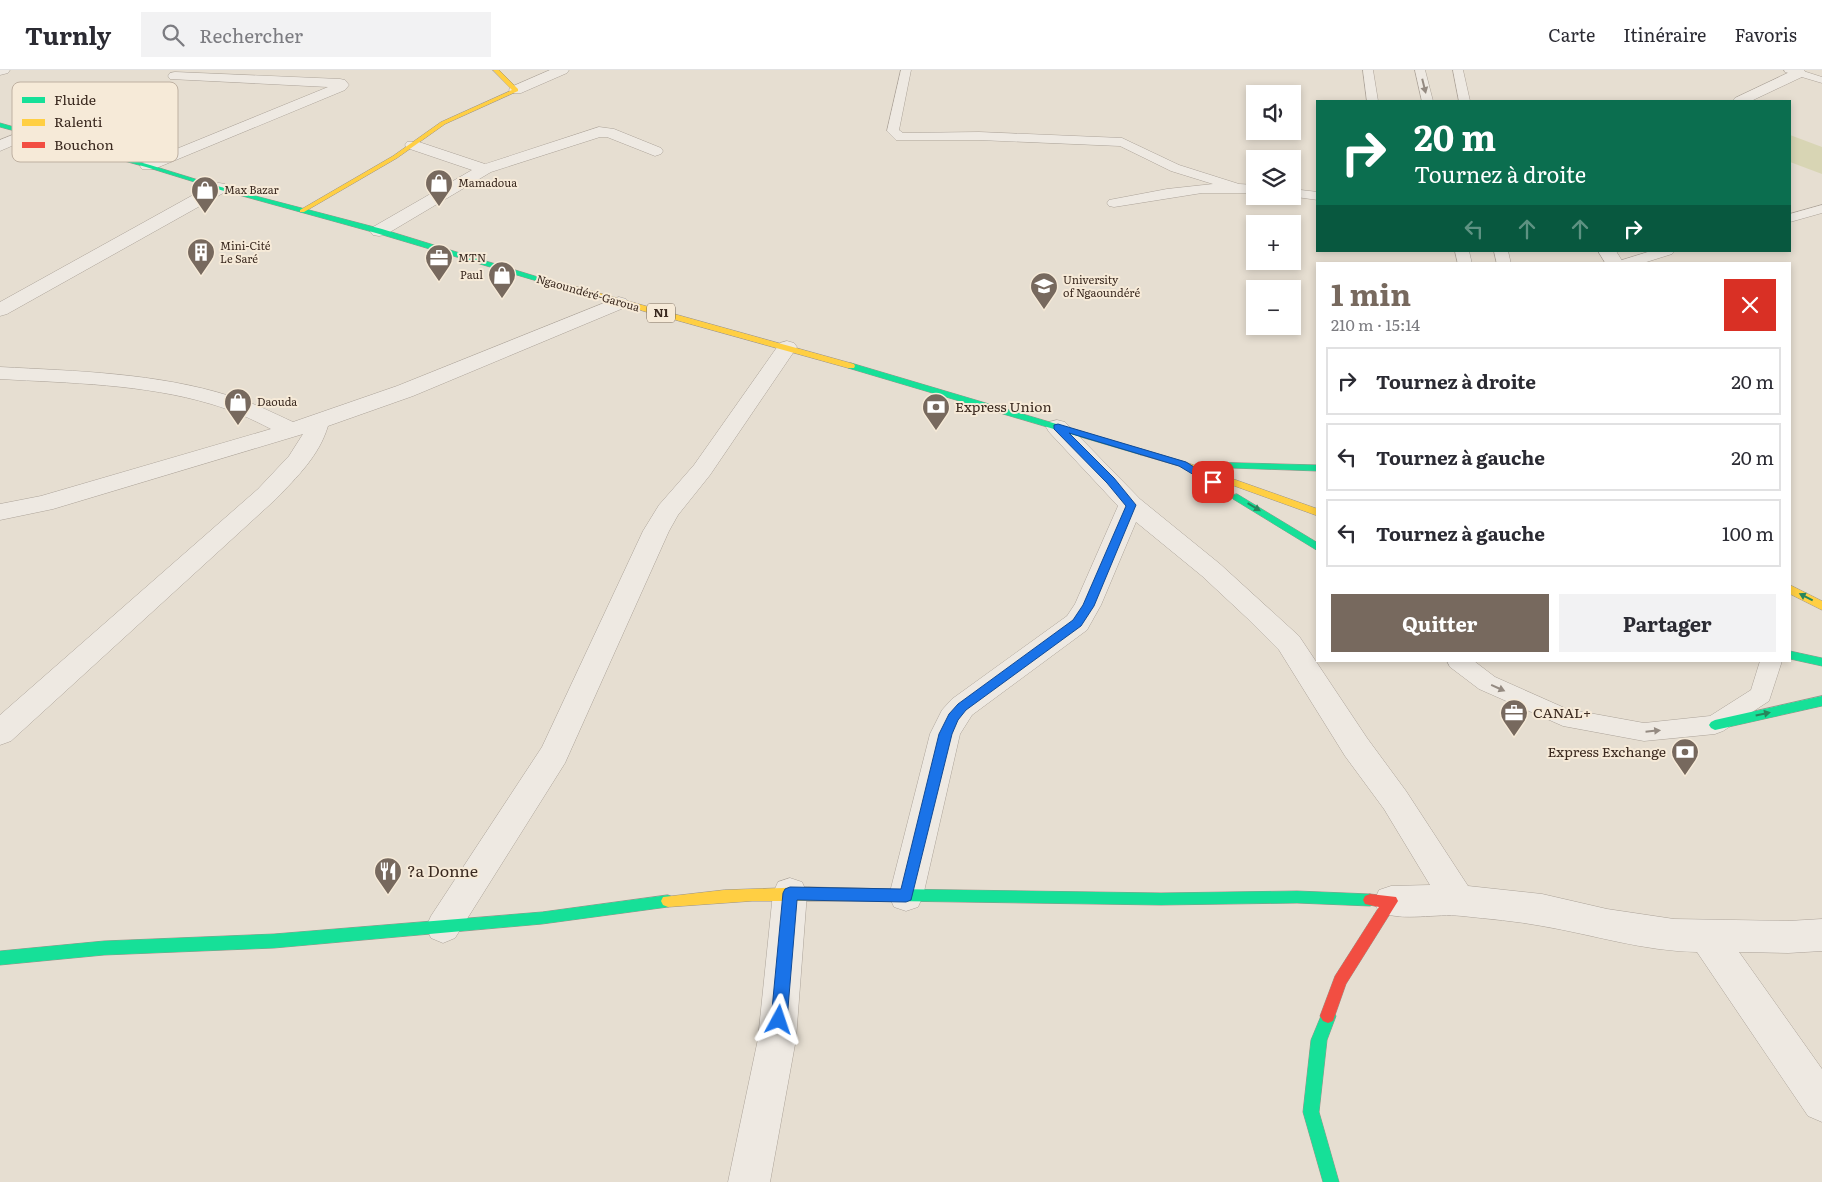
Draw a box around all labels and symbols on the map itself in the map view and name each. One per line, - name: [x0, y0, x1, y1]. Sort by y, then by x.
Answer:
- one-way arrow: [1420, 78, 1428, 93]
- legend: [12, 82, 178, 162]
- text: Fluide: [54, 89, 96, 109]
- text: Ralenti: [54, 111, 103, 131]
- text: Bouchon: [54, 134, 114, 154]
- shop icon: Mamadoua: [424, 168, 454, 207]
- place label: Mamadoua: [458, 174, 517, 190]
- shop icon: Max Bazar: [190, 175, 220, 214]
- place label: Max Bazar: [224, 181, 280, 197]
- building icon: Mini-Cité Le Saré: [186, 237, 216, 276]
- place label: Mini-Cité Le Saré: [220, 237, 271, 266]
- office icon: MTN: [424, 243, 454, 282]
- place label: MTN: [458, 249, 486, 265]
- shop icon: Paul: [487, 260, 517, 299]
- place label: Paul: [460, 266, 483, 282]
- street label: Ngaoundéré-Garoua: [535, 270, 642, 314]
- school or university icon: University of Ngaoundéré: [1029, 271, 1059, 310]
- place label: University of Ngaoundéré: [1063, 271, 1140, 300]
- road number: N1: [647, 304, 675, 322]
- shop icon: Daouda: [223, 387, 253, 426]
- bank icon: Express Union: [921, 392, 951, 431]
- place label: Daouda: [257, 393, 297, 409]
- place label: Express Union: [955, 396, 1052, 416]
- pin: [1192, 461, 1234, 503]
- one-way arrow: [1248, 502, 1261, 512]
- one-way arrow: [1799, 593, 1813, 601]
- one-way arrow: [1491, 685, 1505, 693]
- office icon: CANAL+: [1499, 698, 1529, 737]
- place label: CANAL+: [1533, 702, 1591, 722]
- one-way arrow: [1755, 710, 1770, 718]
- one-way arrow: [1646, 727, 1662, 735]
- bank icon: Express Exchange: [1670, 737, 1700, 776]
- place label: Express Exchange: [1547, 741, 1666, 761]
- restaurant icon: ?a Donne: [373, 856, 403, 895]
- place label: ?a Donne: [407, 858, 478, 882]
- position arrow: [752, 993, 804, 1045]

